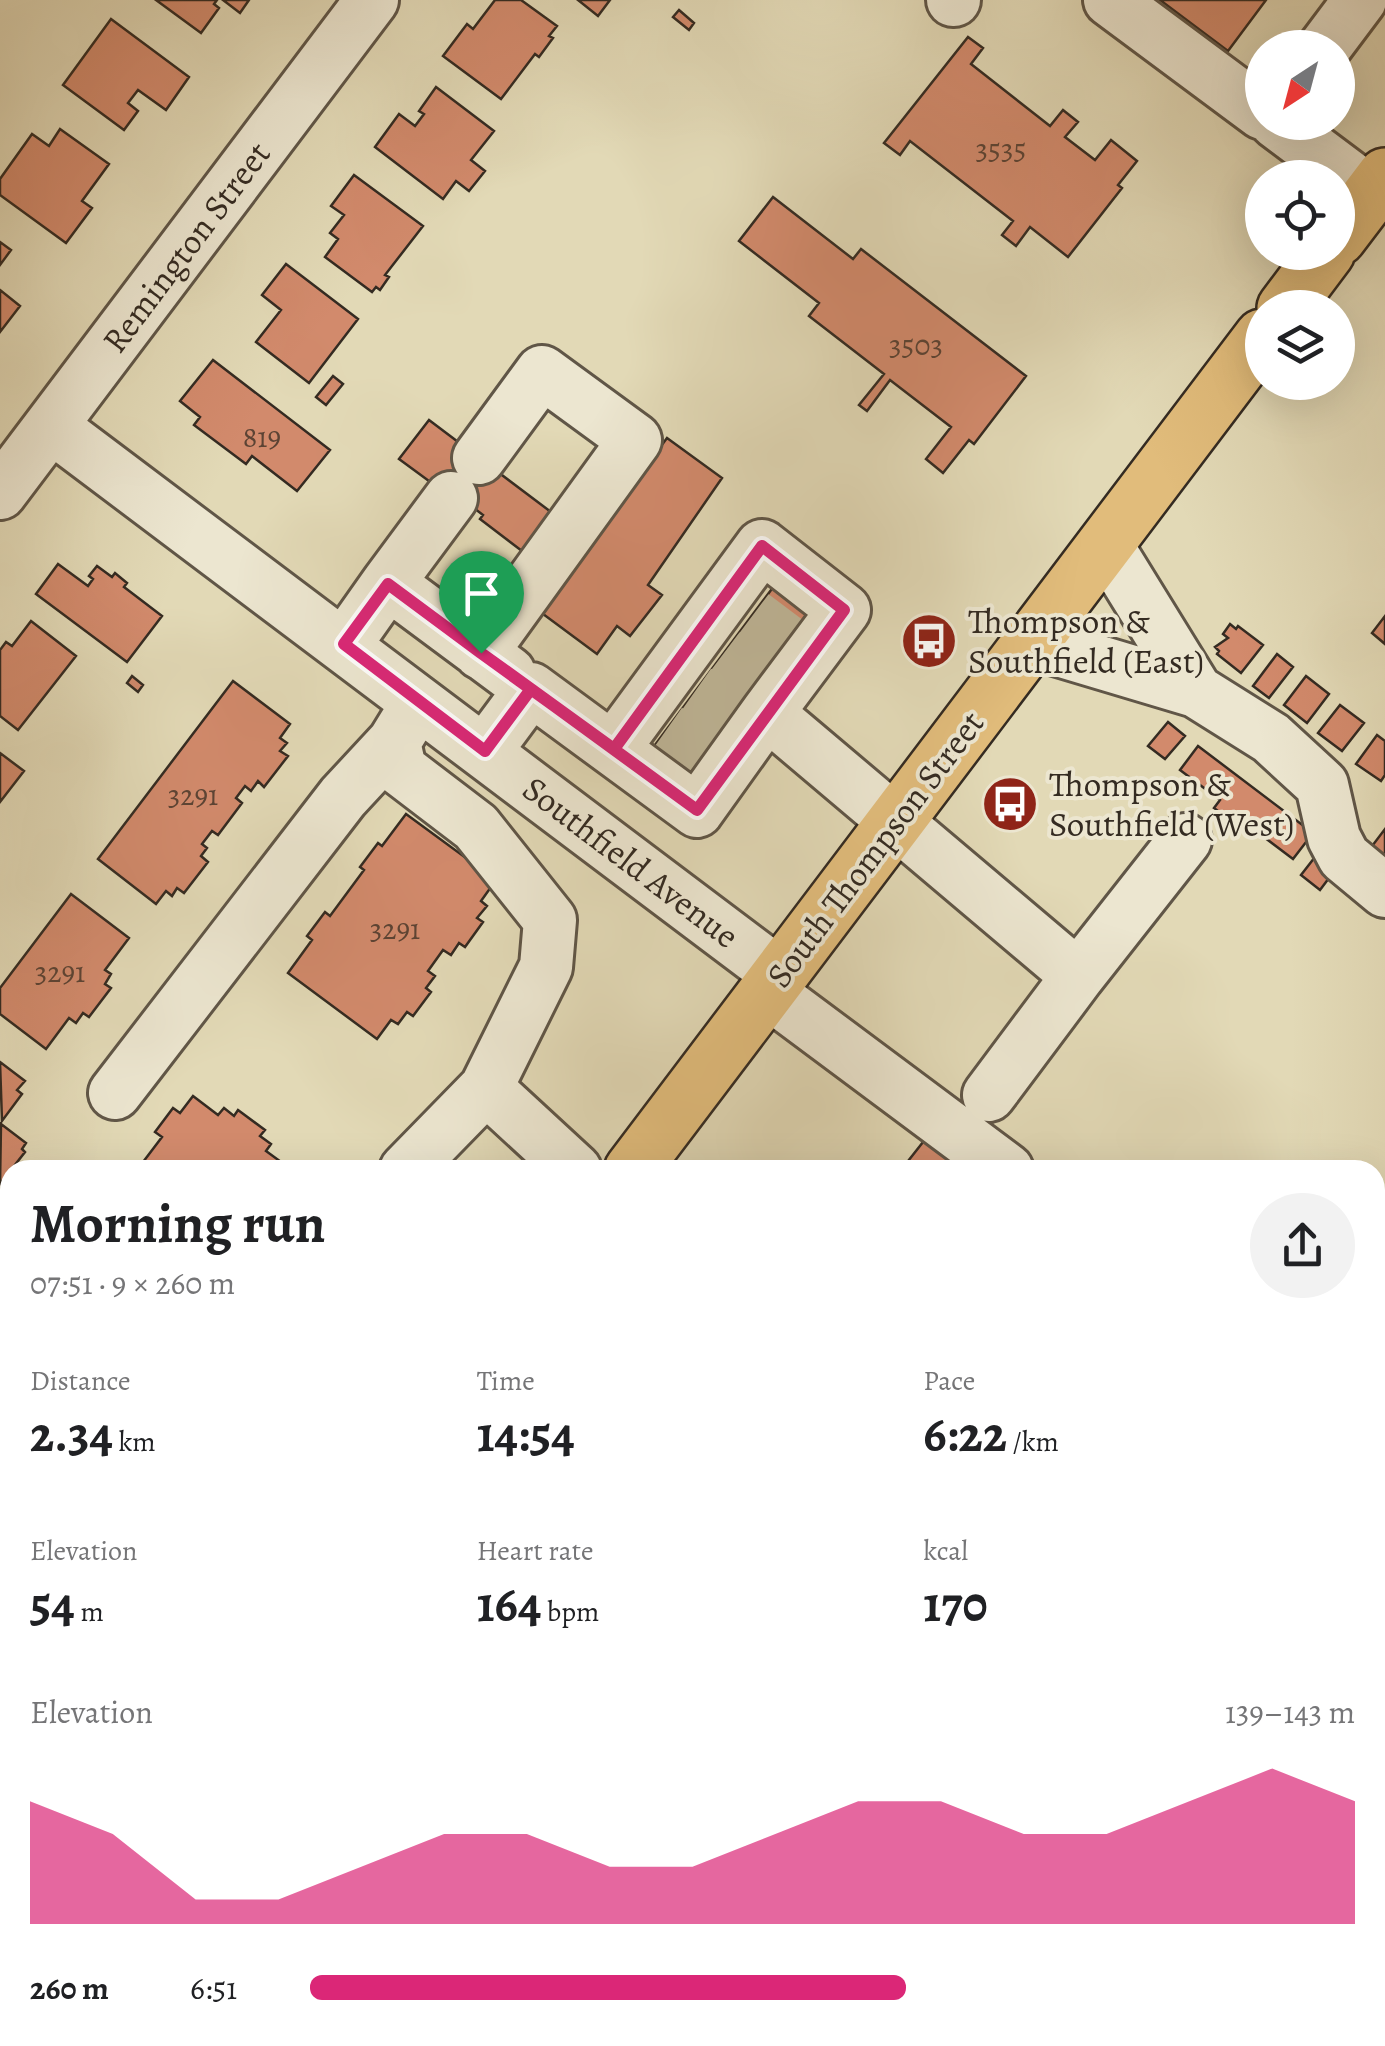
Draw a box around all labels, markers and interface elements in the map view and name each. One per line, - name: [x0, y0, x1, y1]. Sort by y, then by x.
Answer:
- north arrow: [1245, 30, 1355, 140]
- map controls: [1245, 30, 1355, 400]
- house number: 3535: [976, 129, 1026, 169]
- street label: Remington Street: [91, 132, 281, 362]
- button: locate: [1245, 160, 1355, 270]
- button: layers: [1245, 290, 1355, 400]
- house number: 3503: [889, 325, 943, 365]
- house number: 819: [243, 417, 281, 457]
- pin: [439, 551, 524, 654]
- icon: arrive: [454, 566, 509, 621]
- place label: Thompson & Southfield (East): [968, 597, 1204, 685]
- bus stop icon: Thompson & Southfield (East): [899, 611, 959, 671]
- street label: South Thompson Street: [755, 701, 995, 997]
- place label: Thompson & Southfield (West): [1049, 760, 1294, 848]
- street label: Southfield Avenue: [513, 765, 749, 959]
- bus stop icon: Thompson & Southfield (West): [980, 774, 1040, 834]
- house number: 3291: [168, 775, 218, 815]
- house number: 3291: [370, 909, 420, 949]
- house number: 3291: [35, 952, 85, 992]
- text: Morning run: [30, 1186, 325, 1261]
- button: share: [1250, 1193, 1355, 1298]
- text: 07:51 · 9 × 260 m: [30, 1261, 235, 1305]
- text: Distance: [30, 1362, 130, 1400]
- text: Time: [477, 1362, 535, 1400]
- text: Pace: [923, 1362, 975, 1400]
- text: 2.34: [30, 1400, 113, 1468]
- text: 14:54: [477, 1400, 575, 1468]
- text: 6:22: [923, 1400, 1007, 1468]
- text: km: [113, 1423, 156, 1461]
- text: /km: [1007, 1423, 1059, 1461]
- text: Elevation: [30, 1532, 137, 1570]
- text: Heart rate: [477, 1532, 594, 1570]
- text: kcal: [923, 1532, 968, 1570]
- text: 54: [30, 1570, 75, 1638]
- text: 164: [477, 1570, 541, 1638]
- text: 170: [923, 1570, 988, 1638]
- text: m: [75, 1593, 104, 1631]
- text: bpm: [541, 1593, 599, 1631]
- text: Elevation: [30, 1690, 153, 1734]
- text: 139–143 m: [1225, 1690, 1355, 1734]
- text: 260 m: [30, 1966, 109, 2010]
- text: 6:51: [190, 1966, 237, 2010]

